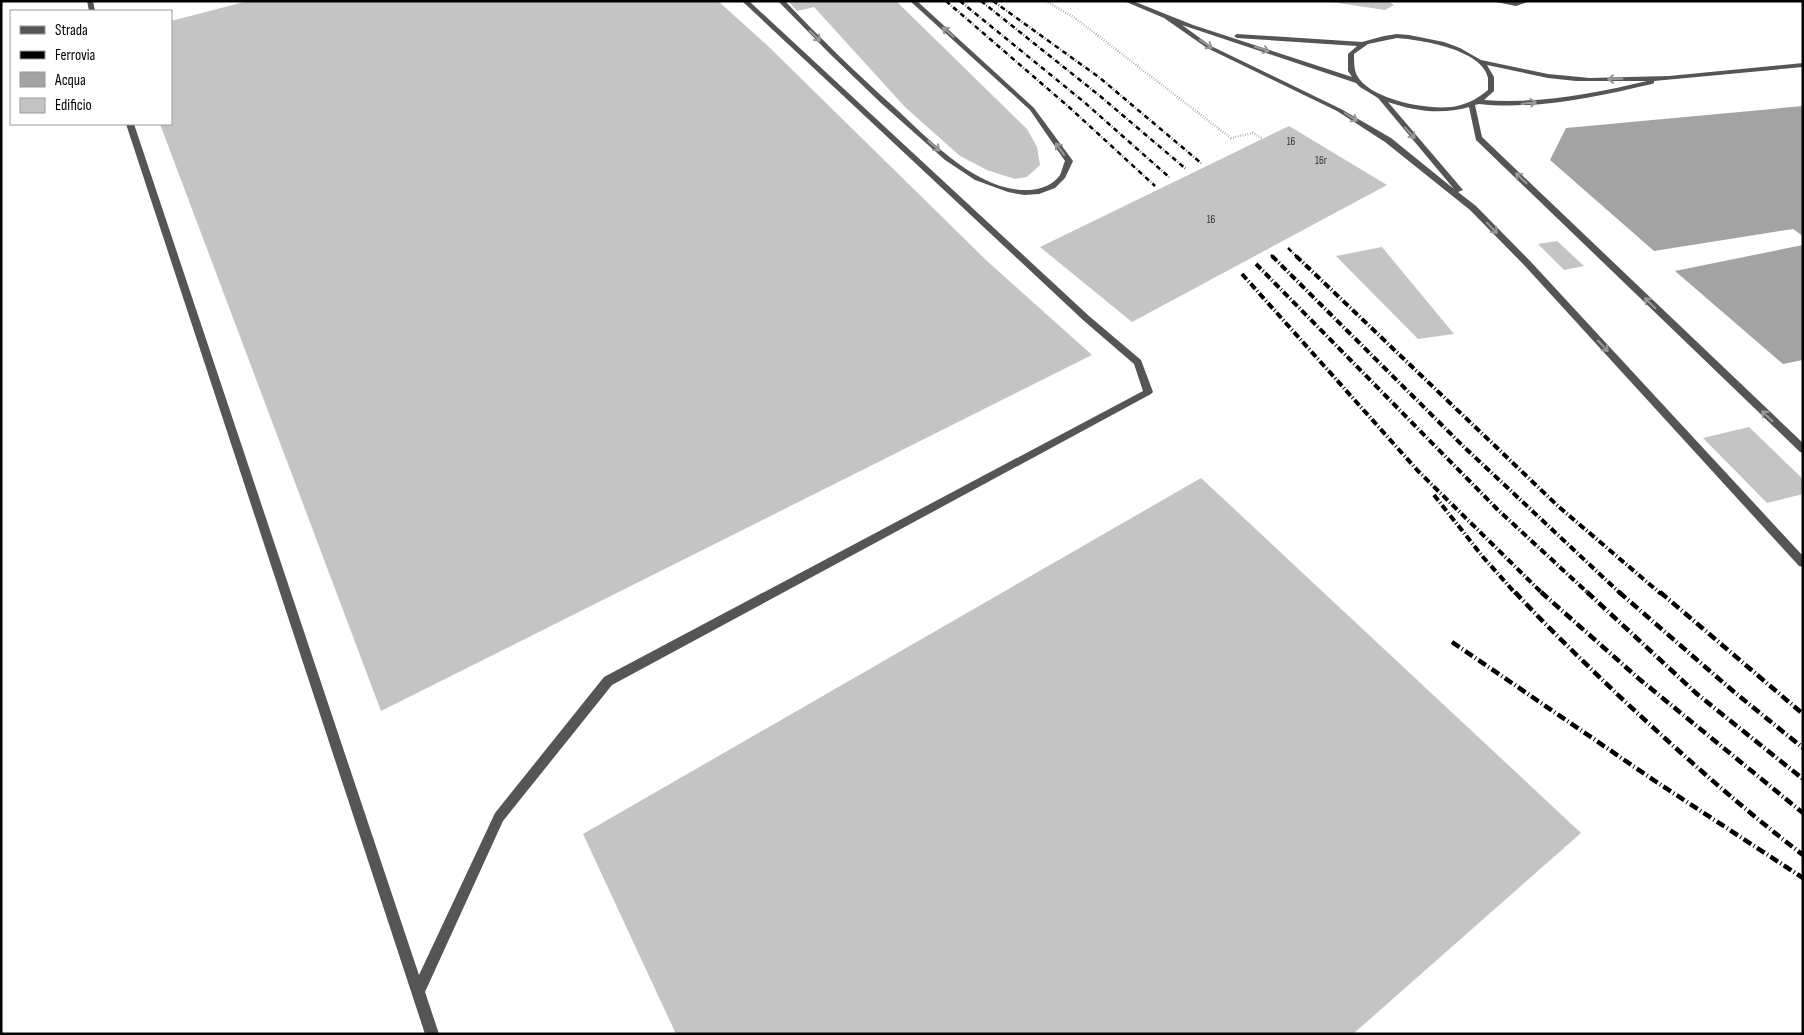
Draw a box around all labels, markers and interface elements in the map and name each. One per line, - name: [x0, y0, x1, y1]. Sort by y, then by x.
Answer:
- legend: [10, 10, 172, 125]
- text: Strada: [55, 21, 88, 40]
- one-way arrow: [941, 26, 954, 38]
- one-way arrow: [809, 30, 821, 42]
- one-way arrow: [1199, 39, 1213, 49]
- one-way arrow: [1254, 44, 1270, 54]
- text: Ferrovia: [55, 46, 96, 65]
- text: Acqua: [54, 71, 86, 90]
- one-way arrow: [1607, 75, 1623, 84]
- text: Edificio: [55, 96, 92, 115]
- one-way arrow: [1520, 98, 1536, 108]
- one-way arrow: [1344, 113, 1358, 123]
- one-way arrow: [1404, 126, 1415, 139]
- house number: 16: [1287, 135, 1296, 148]
- one-way arrow: [928, 140, 941, 152]
- one-way arrow: [1055, 142, 1065, 156]
- house number: 16r: [1315, 154, 1327, 167]
- one-way arrow: [1514, 172, 1527, 184]
- house number: 16: [1207, 213, 1216, 226]
- one-way arrow: [1486, 222, 1498, 234]
- one-way arrow: [1644, 297, 1656, 309]
- one-way arrow: [1598, 340, 1609, 353]
- one-way arrow: [1761, 410, 1774, 422]

